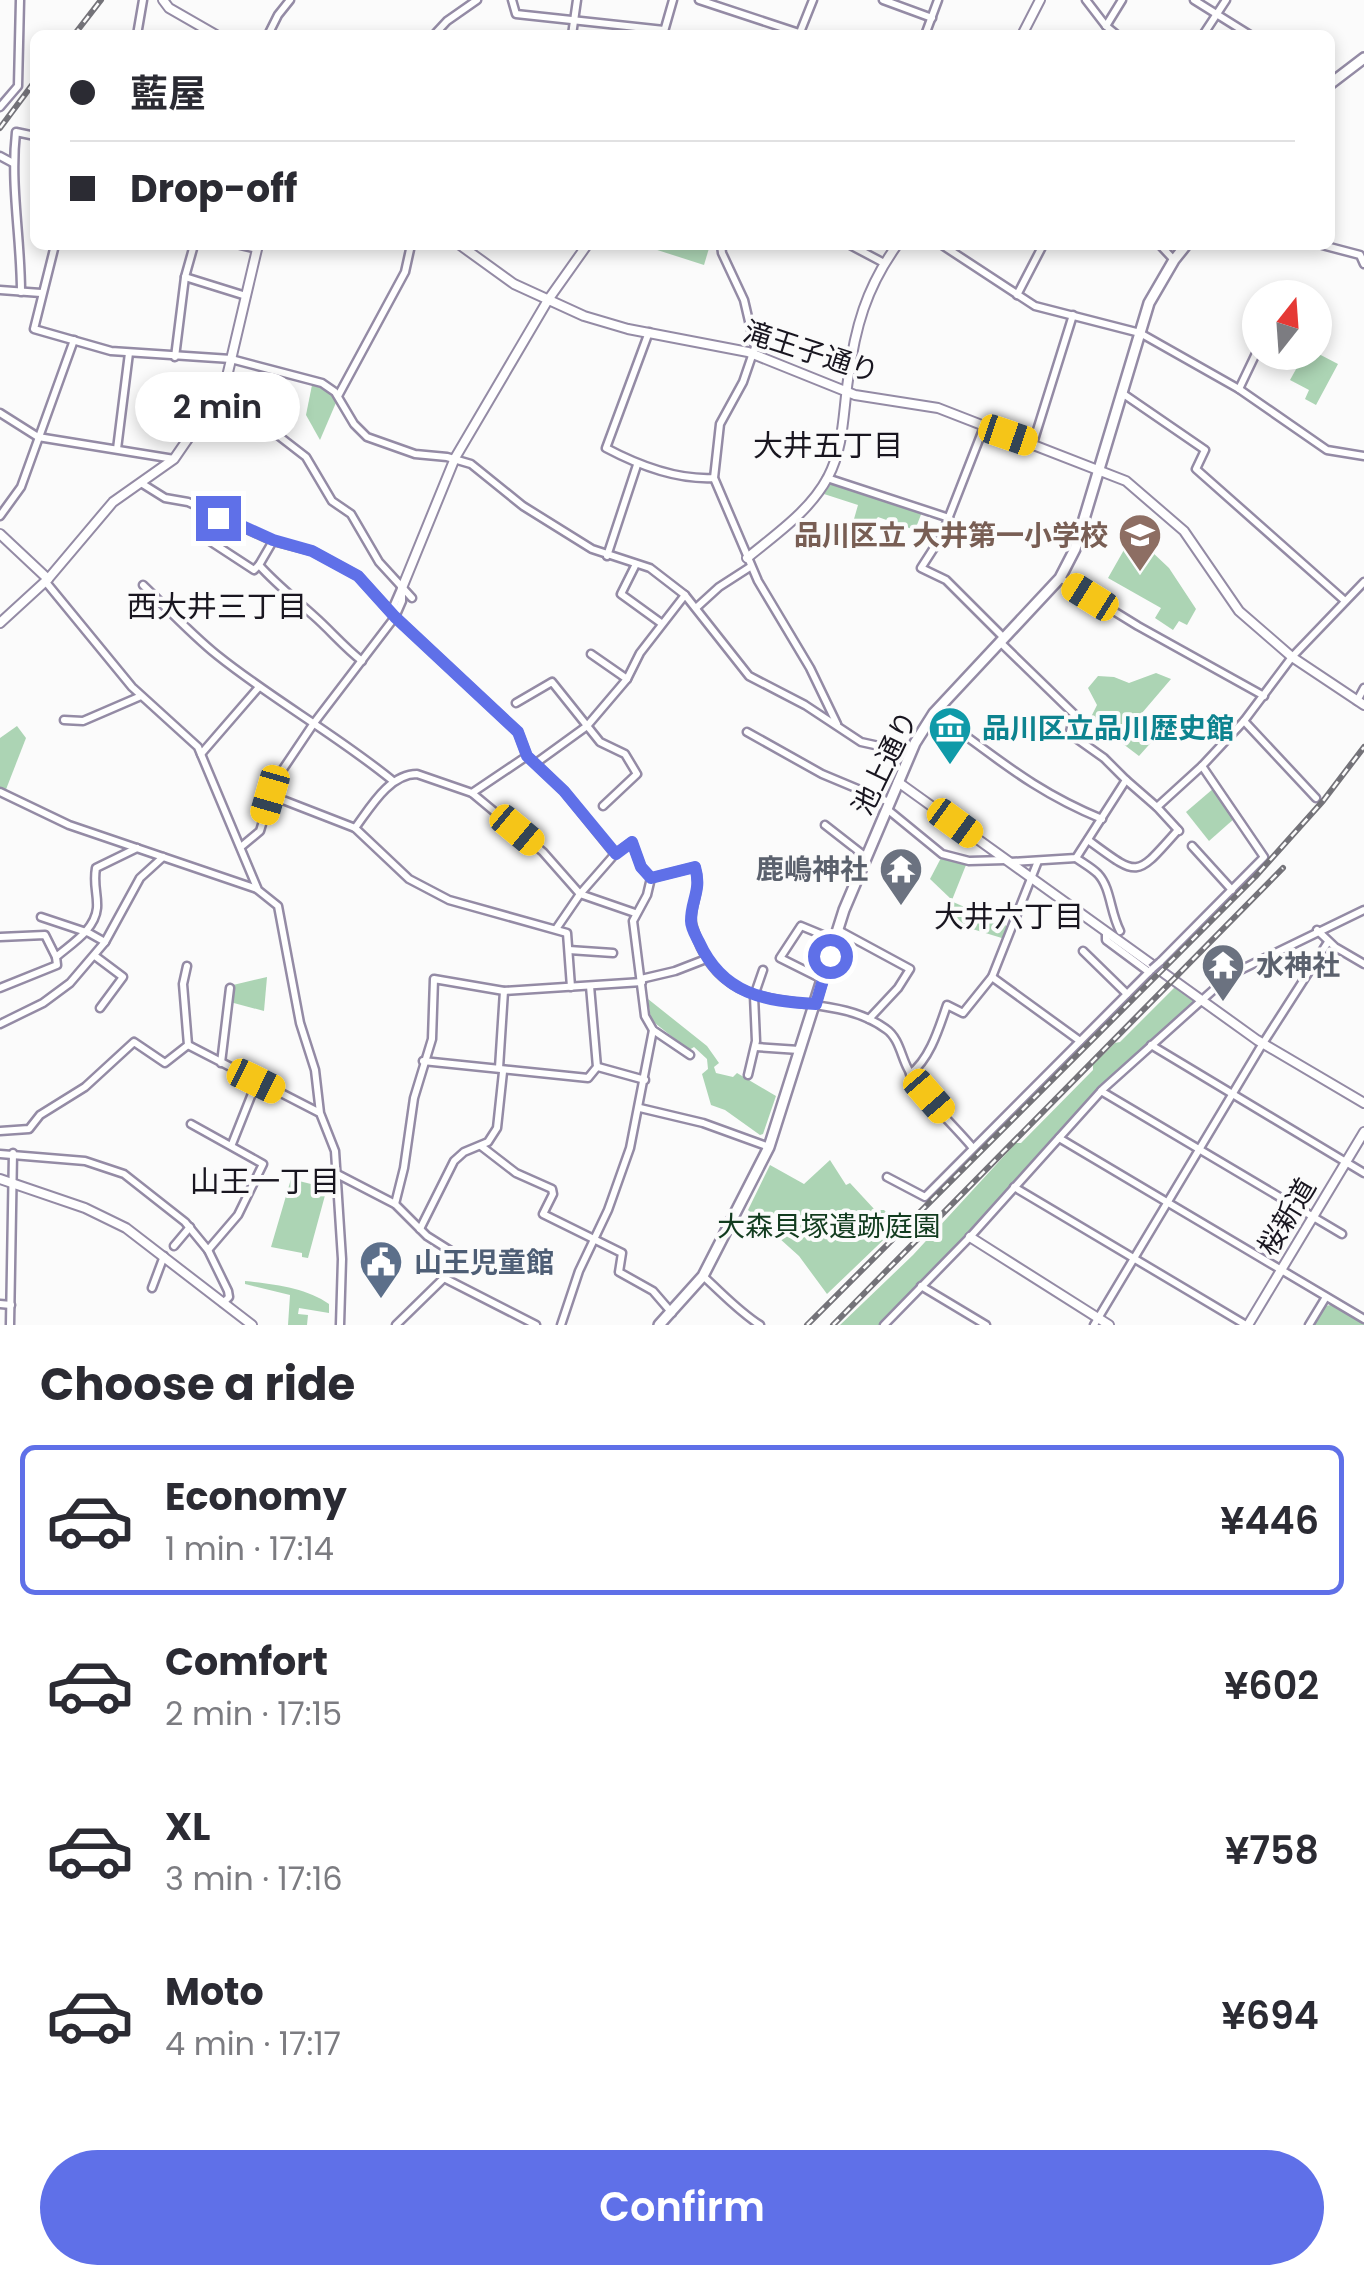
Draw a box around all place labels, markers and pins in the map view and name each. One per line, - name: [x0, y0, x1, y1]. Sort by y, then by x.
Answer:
- school or university icon: 品川区立 大井第一小学校: [1117, 512, 1163, 573]
- place label: 品川区立 大井第一小学校: [794, 516, 1108, 555]
- museum icon: 品川区立品川歴史館: [927, 705, 973, 766]
- place label: 品川区立品川歴史館: [982, 709, 1234, 748]
- temple icon: 鹿嶋神社: [878, 846, 924, 907]
- place label: 鹿嶋神社: [756, 850, 868, 889]
- temple icon: 水神社: [1200, 942, 1246, 1003]
- place label: 水神社: [1256, 946, 1340, 985]
- public building icon: 山王児童館: [358, 1239, 404, 1300]
- place label: 山王児童館: [414, 1243, 554, 1282]

